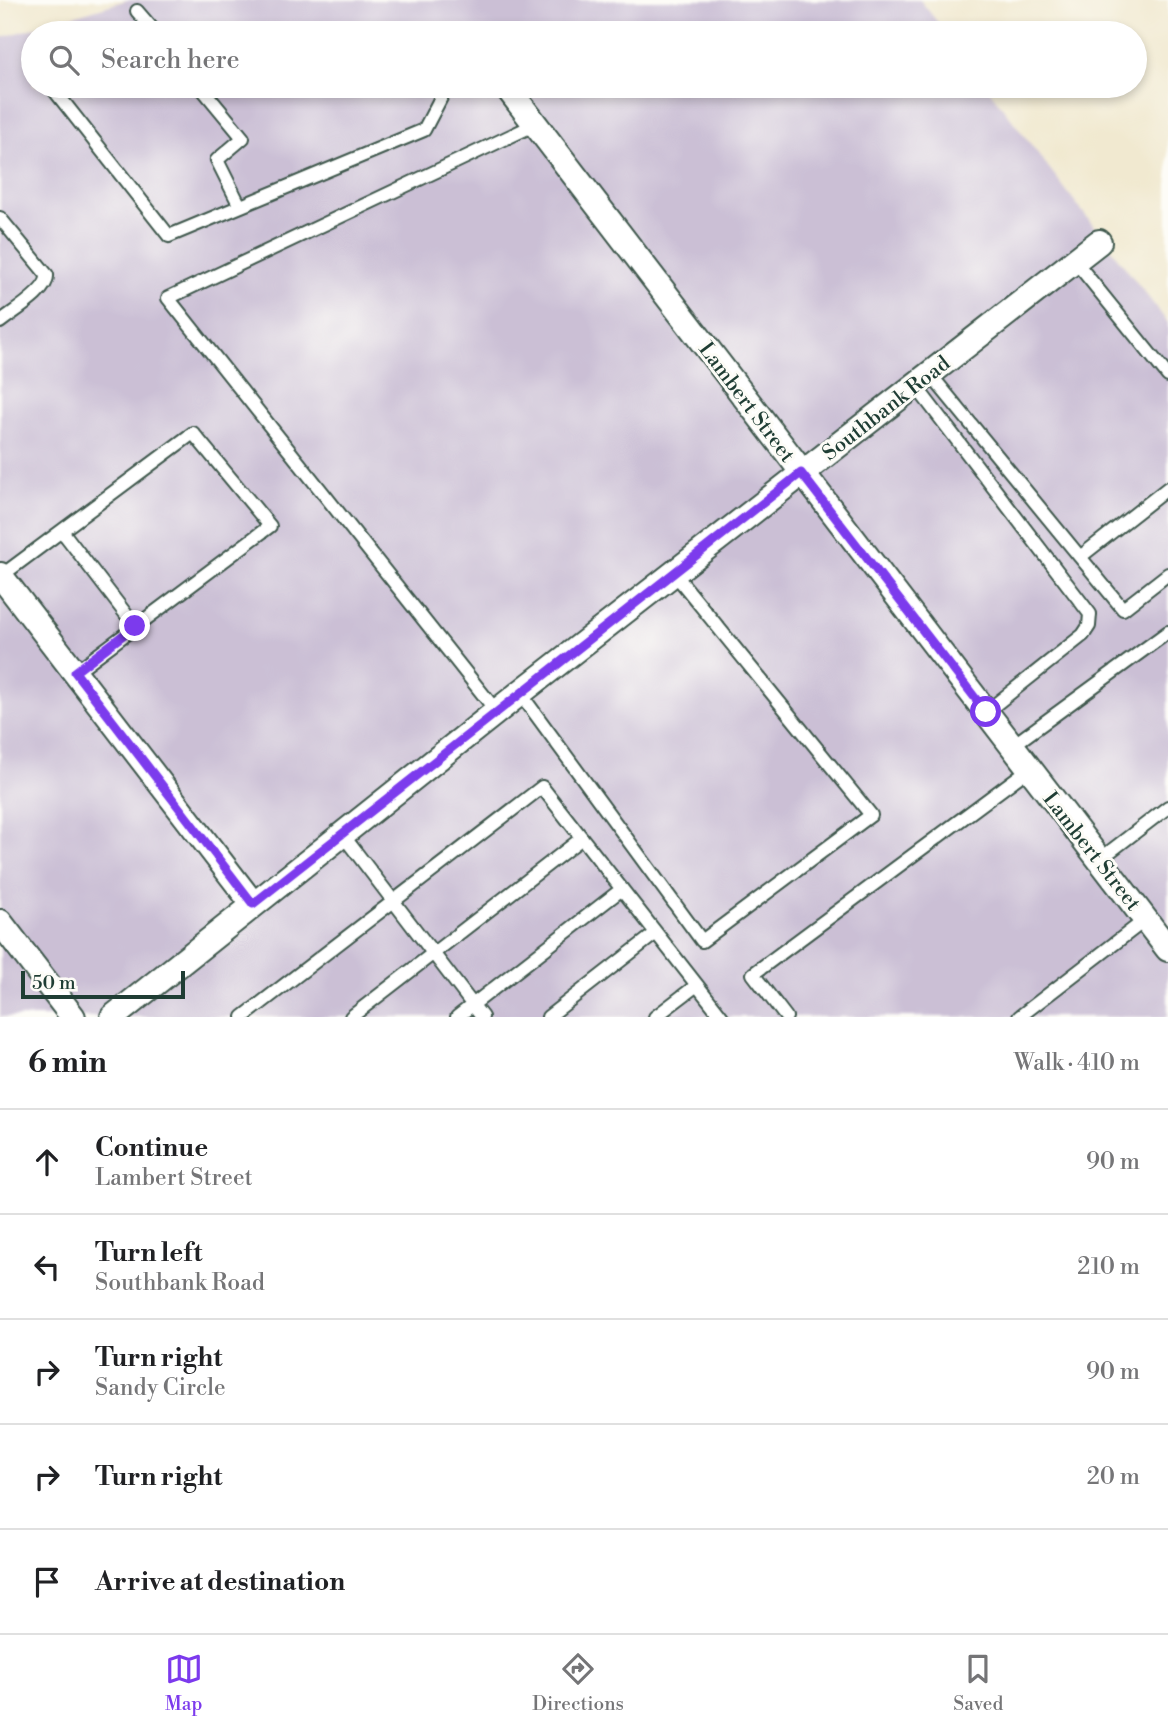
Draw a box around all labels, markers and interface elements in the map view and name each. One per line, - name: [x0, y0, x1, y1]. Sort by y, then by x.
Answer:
- search box: [21, 21, 1147, 98]
- icon: search: [45, 41, 83, 79]
- text: Search here: [101, 44, 240, 76]
- street label: Lambert Street: [692, 337, 800, 468]
- street label: Southbank Road: [817, 351, 956, 467]
- route end: [119, 610, 150, 641]
- route start: [970, 696, 1001, 727]
- street label: Lambert Street: [1037, 787, 1146, 917]
- scale bar: [21, 968, 186, 1000]
- text: 50 m: [32, 971, 76, 995]
- text: 6 min: [28, 1044, 107, 1082]
- text: Walk · 410 m: [1014, 1049, 1140, 1077]
- text: Continue: [95, 1132, 208, 1164]
- icon: ahead: [28, 1143, 66, 1181]
- text: 90 m: [1086, 1148, 1140, 1176]
- text: Lambert Street: [95, 1164, 253, 1192]
- text: Turn left: [95, 1237, 203, 1269]
- icon: left: [28, 1248, 66, 1286]
- text: 210 m: [1077, 1253, 1140, 1281]
- text: Southbank Road: [95, 1269, 265, 1297]
- text: Turn right: [95, 1342, 223, 1374]
- icon: right: [28, 1353, 66, 1391]
- text: 90 m: [1086, 1358, 1140, 1386]
- text: Sandy Circle: [95, 1374, 226, 1402]
- icon: right: [28, 1458, 66, 1496]
- text: Turn right: [95, 1461, 223, 1493]
- text: 20 m: [1087, 1463, 1140, 1491]
- icon: arrive: [28, 1563, 66, 1601]
- text: Arrive at destination: [95, 1566, 345, 1598]
- tab: Map: [165, 1650, 203, 1716]
- tab: Directions: [532, 1650, 624, 1716]
- tab: Saved: [953, 1650, 1003, 1716]

